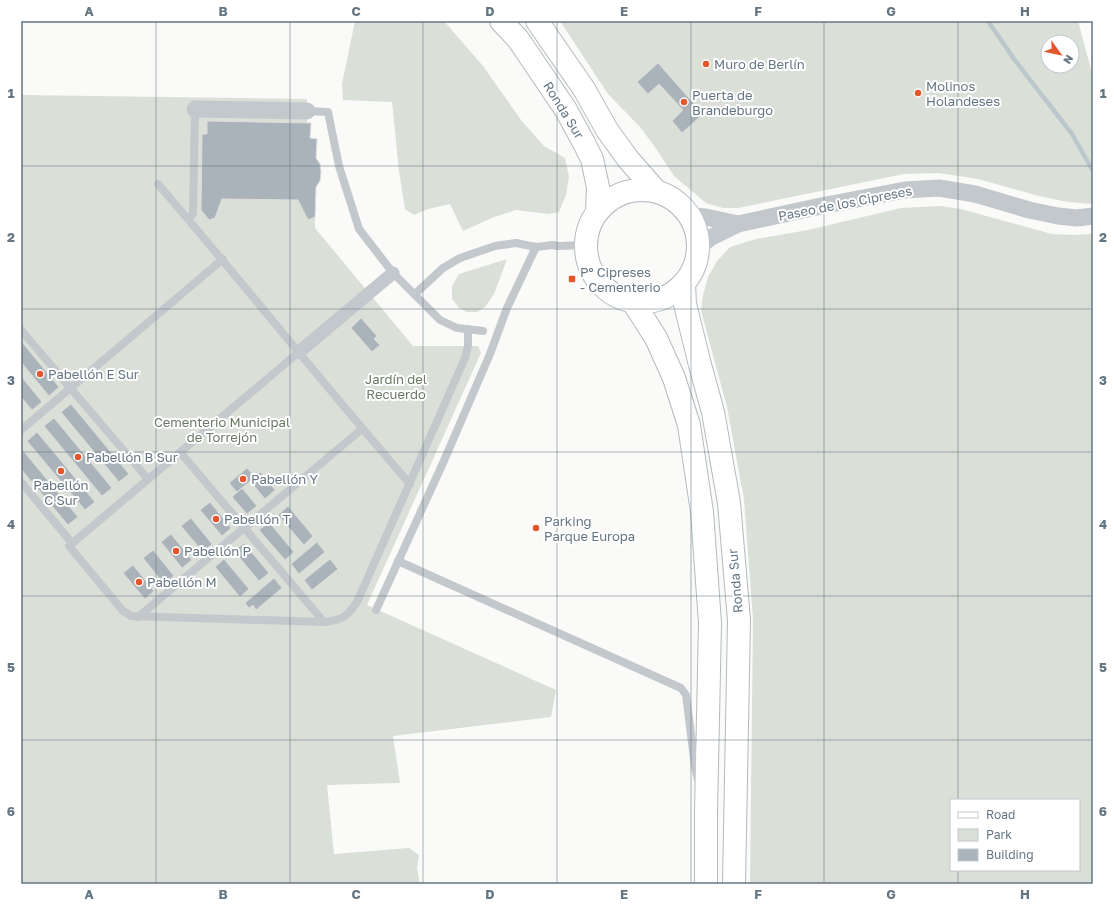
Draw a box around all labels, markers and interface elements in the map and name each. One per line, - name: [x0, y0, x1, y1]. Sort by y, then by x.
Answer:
- text: A: [84, 3, 94, 19]
- text: B: [218, 3, 228, 19]
- text: C: [351, 3, 361, 19]
- text: D: [485, 3, 495, 19]
- text: E: [620, 3, 628, 19]
- text: F: [754, 3, 762, 19]
- text: G: [886, 3, 896, 19]
- text: H: [1020, 3, 1030, 19]
- north arrow: [1040, 34, 1080, 74]
- text: N: [1061, 53, 1077, 67]
- place label: Muro de Berlín: [714, 56, 805, 72]
- marker: Muro de Berlín: [701, 59, 711, 69]
- street label: Ronda Sur: [540, 78, 588, 142]
- place label: Molinos Holandeses: [926, 78, 1000, 109]
- text: 1: [8, 85, 15, 101]
- text: 1: [1100, 85, 1107, 101]
- place label: Puerta de Brandeburgo: [692, 87, 773, 118]
- marker: Molinos Holandeses: [913, 88, 923, 98]
- marker: Puerta de Brandeburgo: [679, 97, 689, 107]
- street label: Paseo de los Cipreses: [777, 182, 913, 224]
- text: 2: [7, 229, 15, 245]
- text: 2: [1099, 229, 1107, 245]
- place label: Pº Cipreses - Cementerio: [580, 264, 661, 295]
- marker: Pº Cipreses - Cementerio: [567, 274, 577, 284]
- place label: Pabellón E Sur: [48, 366, 139, 382]
- marker: Pabellón E Sur: [35, 369, 45, 379]
- park label: Jardín del Recuerdo: [365, 371, 427, 402]
- text: 3: [7, 372, 15, 388]
- text: 3: [1099, 372, 1107, 388]
- park label: Cementerio Municipal de Torrejón: [154, 414, 290, 445]
- place label: Pabellón B Sur: [86, 449, 178, 465]
- marker: Pabellón B Sur: [73, 452, 83, 462]
- marker: Pabellón C Sur: [56, 466, 66, 476]
- place label: Pabellón Y: [251, 471, 319, 487]
- marker: Pabellón Y: [238, 474, 248, 484]
- place label: Pabellón C Sur: [33, 477, 89, 508]
- place label: Pabellón T: [224, 511, 291, 527]
- place label: Parking Parque Europa: [544, 513, 635, 544]
- marker: Pabellón T: [211, 514, 221, 524]
- text: 4: [7, 516, 15, 532]
- text: 4: [1099, 516, 1107, 532]
- marker: Parking Parque Europa: [531, 523, 541, 533]
- place label: Pabellón P: [184, 543, 251, 559]
- marker: Pabellón P: [171, 546, 181, 556]
- street label: Ronda Sur: [724, 548, 746, 614]
- place label: Pabellón M: [147, 574, 217, 590]
- marker: Pabellón M: [134, 577, 144, 587]
- text: 5: [7, 659, 15, 675]
- text: 5: [1099, 659, 1107, 675]
- legend: [950, 799, 1080, 871]
- text: 6: [7, 803, 15, 819]
- text: 6: [1099, 803, 1107, 819]
- text: Road: [986, 807, 1015, 822]
- text: Park: [986, 827, 1012, 842]
- text: Building: [986, 847, 1034, 862]
- text: A: [84, 886, 94, 902]
- text: B: [218, 886, 228, 902]
- text: C: [351, 886, 361, 902]
- text: D: [485, 886, 495, 902]
- text: E: [620, 886, 628, 902]
- text: F: [754, 886, 762, 902]
- text: G: [886, 886, 896, 902]
- text: H: [1020, 886, 1030, 902]

